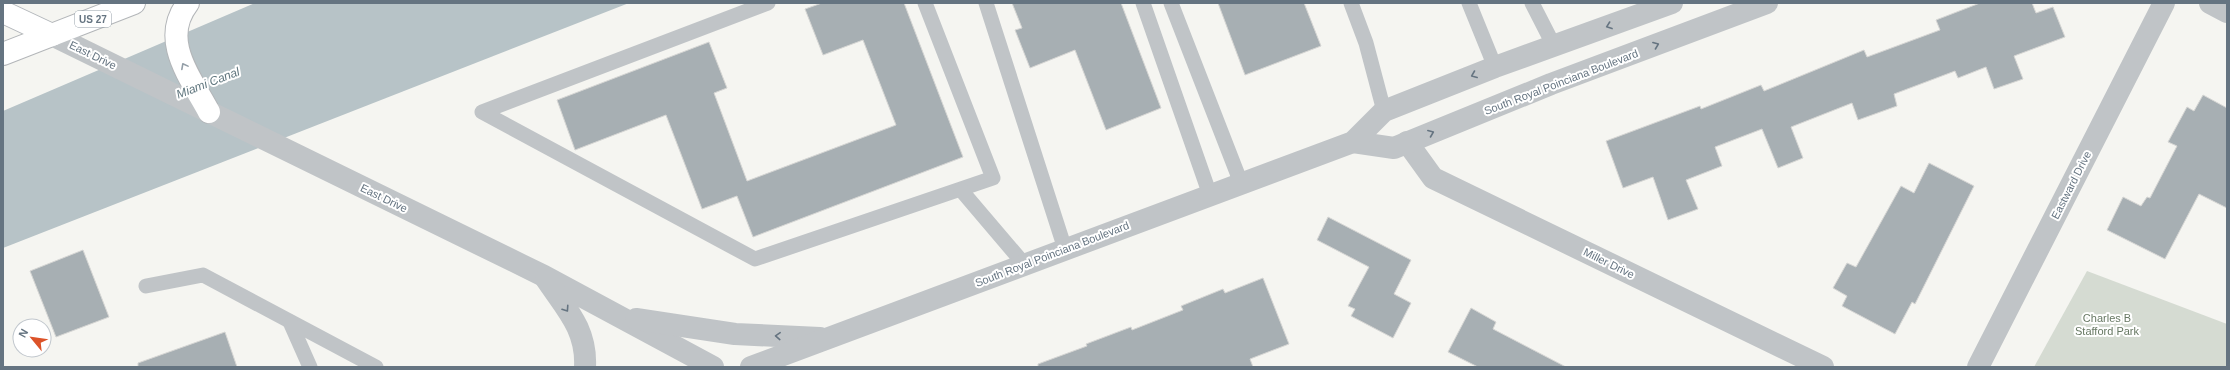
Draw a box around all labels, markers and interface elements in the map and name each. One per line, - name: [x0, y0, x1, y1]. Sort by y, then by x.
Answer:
- road number: US 27: [75, 11, 111, 27]
- one-way arrow: [1606, 21, 1613, 29]
- street label: East Drive: [68, 38, 118, 72]
- one-way arrow: [1652, 41, 1659, 50]
- street label: South Royal Poinciana Boulevard: [1482, 47, 1640, 117]
- one-way arrow: [181, 62, 189, 70]
- water label: Miami Canal: [174, 64, 242, 101]
- one-way arrow: [1470, 71, 1477, 79]
- one-way arrow: [1426, 130, 1434, 138]
- street label: Eastward Drive: [2049, 149, 2093, 221]
- street label: East Drive: [359, 181, 409, 215]
- street label: South Royal Poinciana Boulevard: [973, 219, 1131, 289]
- street label: Miller Drive: [1582, 246, 1636, 280]
- one-way arrow: [561, 304, 568, 311]
- park label: Charles B Stafford Park: [2075, 312, 2139, 337]
- north arrow: [12, 318, 52, 358]
- text: N: [16, 327, 30, 340]
- one-way arrow: [775, 332, 781, 341]

